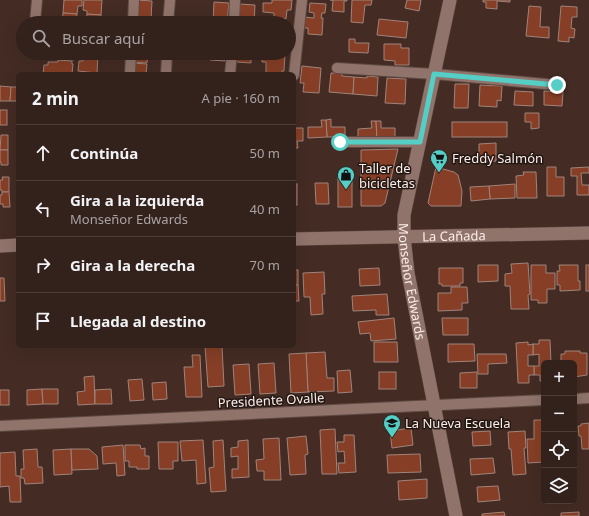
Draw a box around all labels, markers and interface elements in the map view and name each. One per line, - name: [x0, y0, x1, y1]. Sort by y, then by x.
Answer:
- search box: [16, 16, 296, 60]
- icon: search: [30, 27, 52, 49]
- text: Buscar aquí: [62, 28, 145, 48]
- route end: [548, 76, 566, 94]
- text: 2 min: [32, 87, 79, 110]
- text: A pie · 160 m: [202, 89, 280, 107]
- route start: [331, 133, 349, 151]
- icon: ahead: [32, 142, 54, 164]
- text: Continúa: [70, 143, 138, 163]
- text: 50 m: [250, 144, 280, 162]
- supermarket icon: Freddy Salmón: [429, 148, 449, 173]
- place label: Freddy Salmón: [452, 149, 543, 167]
- place label: Taller de bicicletas: [359, 159, 415, 192]
- shop icon: Taller de bicicletas: [336, 165, 356, 190]
- text: Gira a la izquierda: [70, 190, 204, 210]
- icon: left: [32, 198, 54, 220]
- text: 40 m: [250, 200, 280, 218]
- text: Monseñor Edwards: [70, 210, 188, 228]
- street label: Monseñor Edwards: [395, 223, 430, 341]
- street label: La Cañada: [422, 226, 486, 245]
- icon: right: [32, 254, 54, 276]
- text: Gira a la derecha: [70, 255, 195, 275]
- text: 70 m: [250, 256, 280, 274]
- icon: arrive: [32, 310, 54, 332]
- text: Llegada al destino: [70, 311, 206, 331]
- map controls: [541, 360, 577, 504]
- button: +: [541, 360, 577, 396]
- street label: Presidente Ovalle: [217, 388, 325, 412]
- button: −: [541, 396, 577, 432]
- school or university icon: La Nueva Escuela: [382, 413, 402, 438]
- place label: La Nueva Escuela: [405, 414, 510, 432]
- button: locate: [541, 432, 577, 468]
- button: layers: [541, 468, 577, 504]

